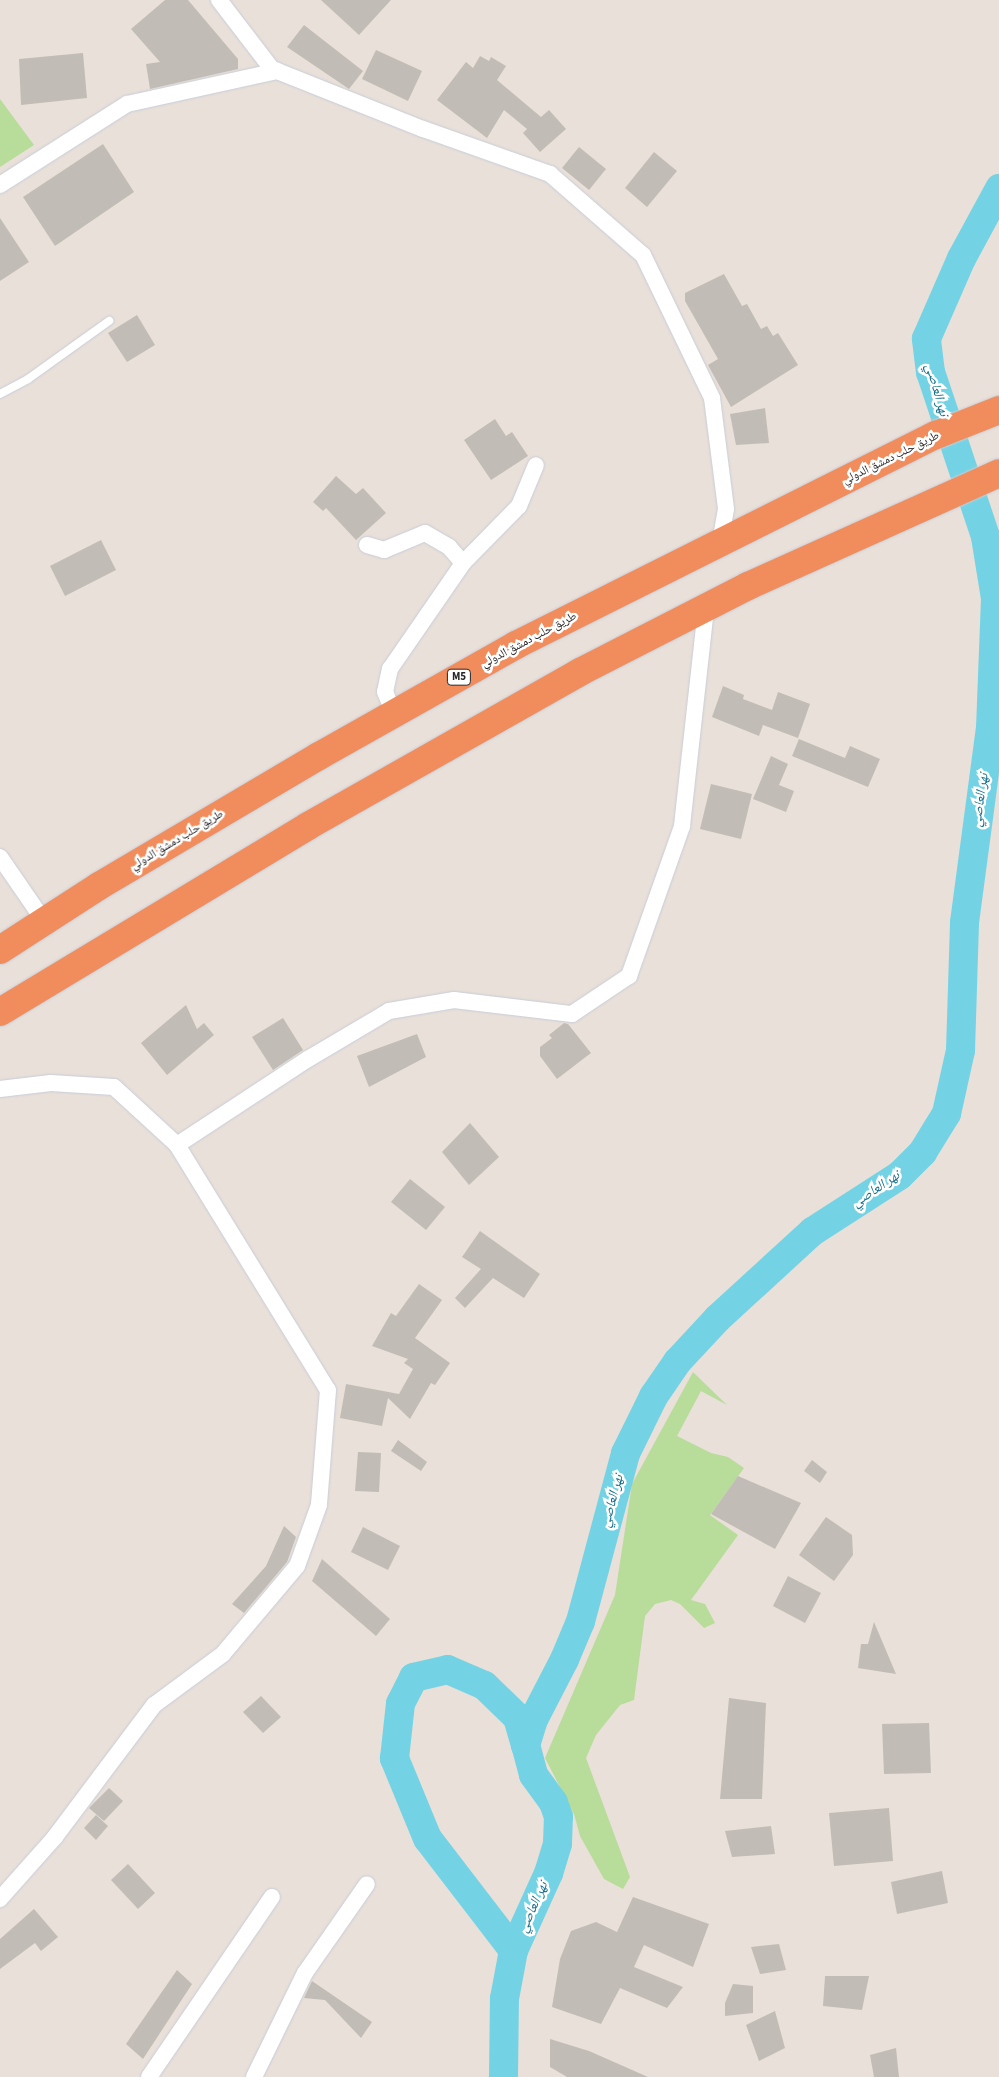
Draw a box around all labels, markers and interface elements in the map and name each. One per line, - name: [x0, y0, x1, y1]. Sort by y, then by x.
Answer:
- water label: نهر العاصي: [921, 362, 953, 418]
- street label: طريق حلب دمشق الدولي: [840, 428, 942, 488]
- street label: طريق حلب دمشق الدولي: [479, 609, 579, 671]
- road number: M5: [446, 669, 472, 686]
- water label: نهر العاصي: [968, 772, 992, 828]
- street label: طريق حلب دمشق الدولي: [128, 807, 226, 873]
- water label: نهر العاصي: [849, 1167, 903, 1211]
- water label: نهر العاصي: [597, 1473, 627, 1529]
- water label: نهر العاصي: [514, 1879, 552, 1935]

